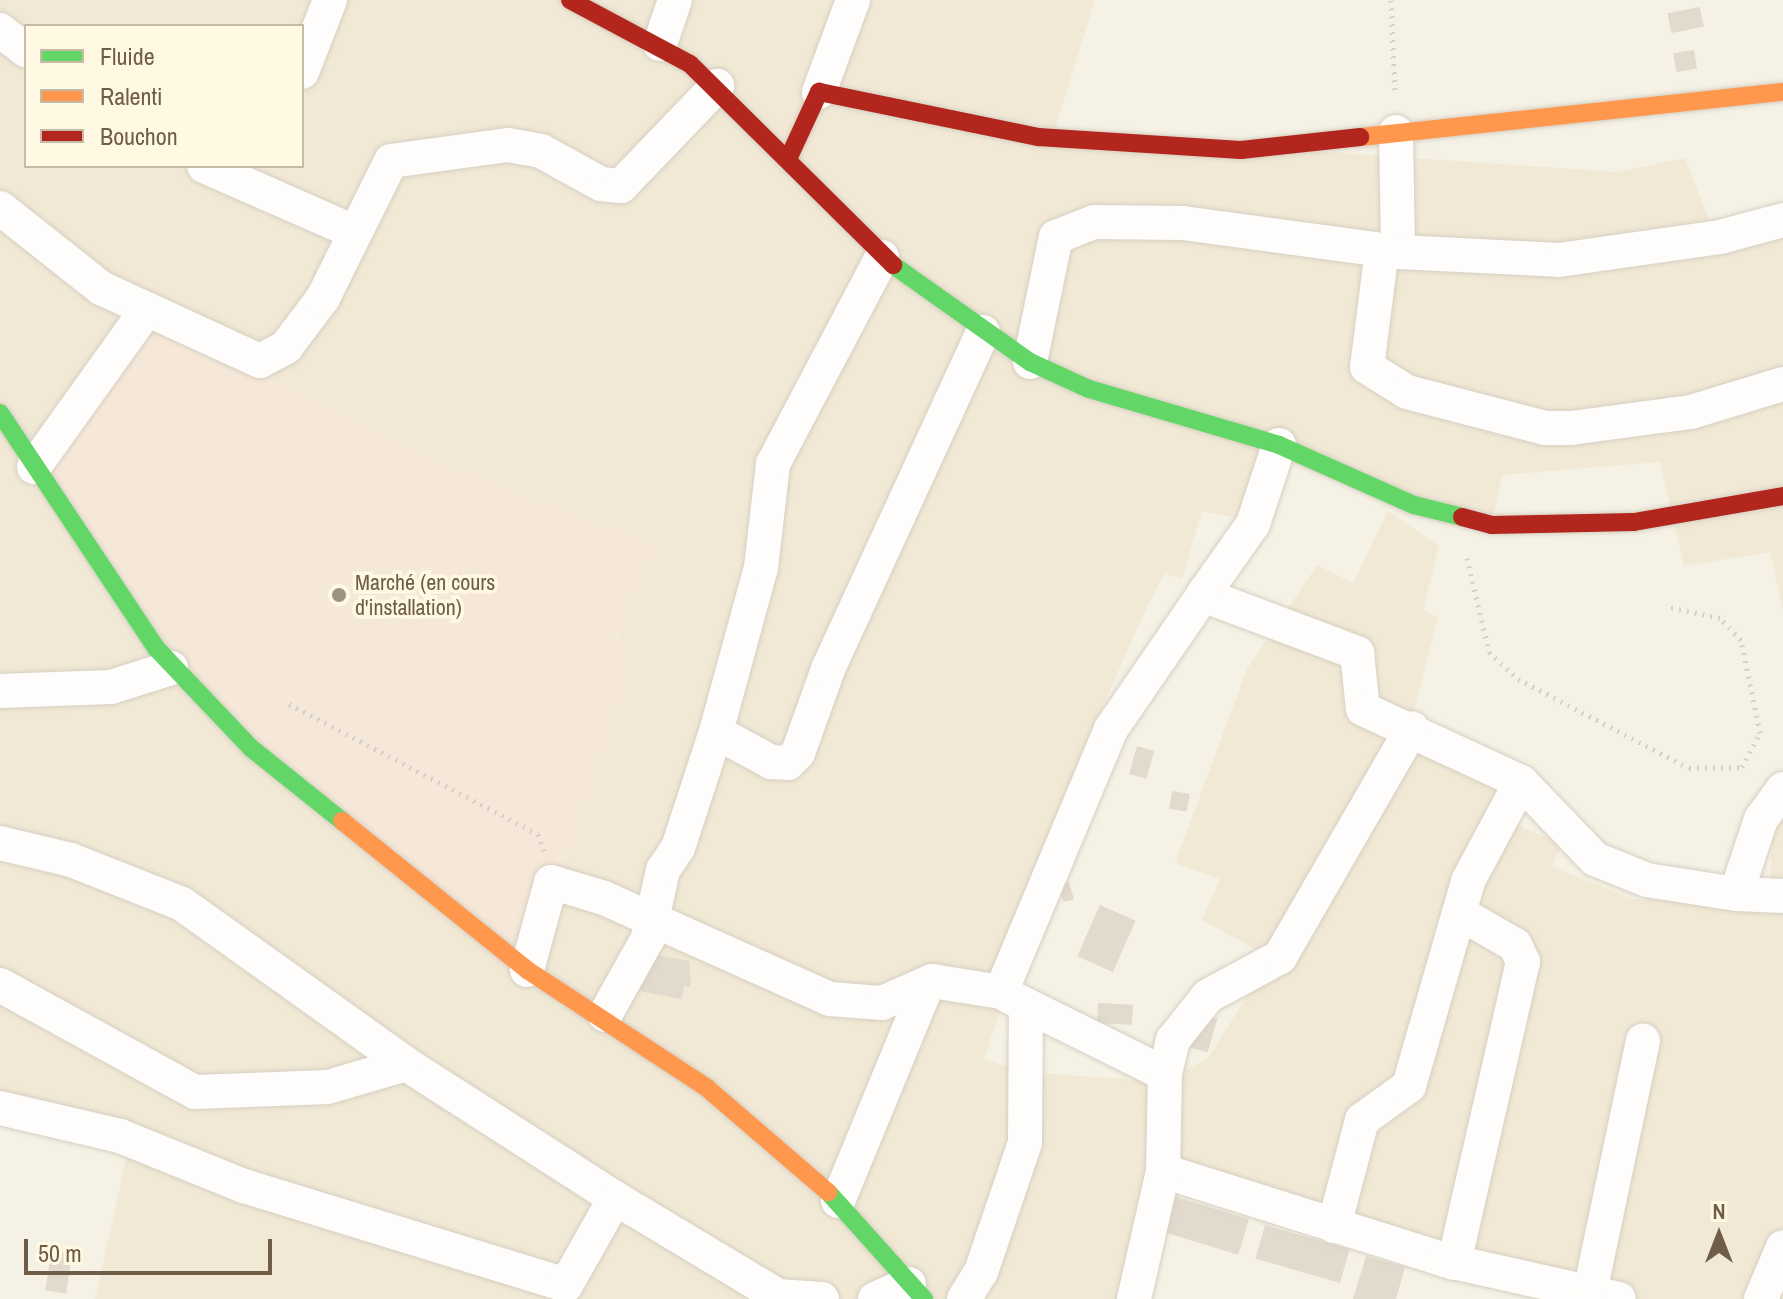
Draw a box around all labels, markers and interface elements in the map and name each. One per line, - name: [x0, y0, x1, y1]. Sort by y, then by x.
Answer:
- legend: [24, 24, 304, 168]
- text: Fluide: [100, 40, 155, 72]
- text: Ralenti: [100, 80, 162, 112]
- text: Bouchon: [100, 120, 178, 152]
- place label: Marché (en cours d'installation): [355, 569, 495, 620]
- marker: Marché (en cours d'installation): [330, 586, 348, 604]
- north arrow: [1679, 1195, 1759, 1275]
- text: N: [1712, 1196, 1726, 1226]
- scale bar: [28, 1223, 276, 1273]
- text: 50 m: [38, 1237, 82, 1269]

